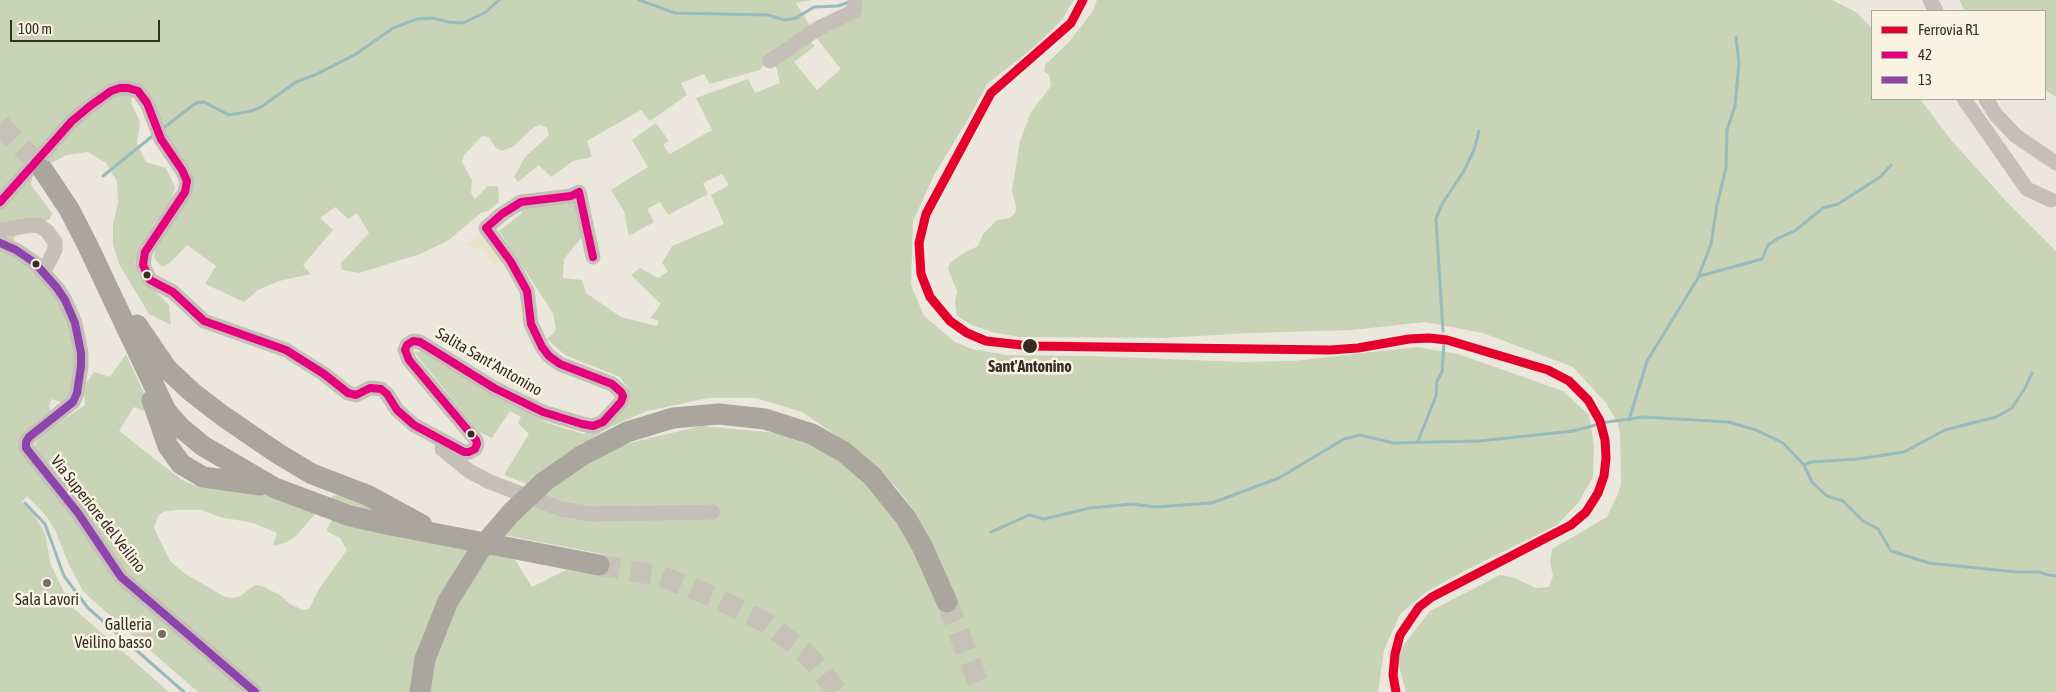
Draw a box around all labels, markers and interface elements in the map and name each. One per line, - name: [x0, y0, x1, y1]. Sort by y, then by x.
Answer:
- scale bar: [12, 10, 162, 42]
- legend: [1871, 10, 2046, 100]
- text: 100 m: [18, 20, 52, 37]
- text: Ferrovia R1: [1918, 21, 1980, 38]
- text: 42: [1918, 46, 1932, 63]
- text: 13: [1918, 71, 1932, 88]
- unlabelled marker: [31, 259, 41, 269]
- unlabelled marker: [142, 270, 152, 280]
- street label: Salita Sant'Antonino: [432, 324, 546, 400]
- marker: Sant'Antonino: [1021, 337, 1039, 355]
- place label: Sant'Antonino: [988, 357, 1072, 377]
- unlabelled marker: [466, 429, 476, 439]
- street label: Via Superiore del Veilino: [46, 452, 150, 576]
- marker: Sala Lavori: [41, 577, 53, 589]
- place label: Sala Lavori: [15, 590, 79, 610]
- place label: Galleria Veilino basso: [74, 615, 152, 653]
- marker: Galleria Veilino basso: [156, 628, 168, 640]

